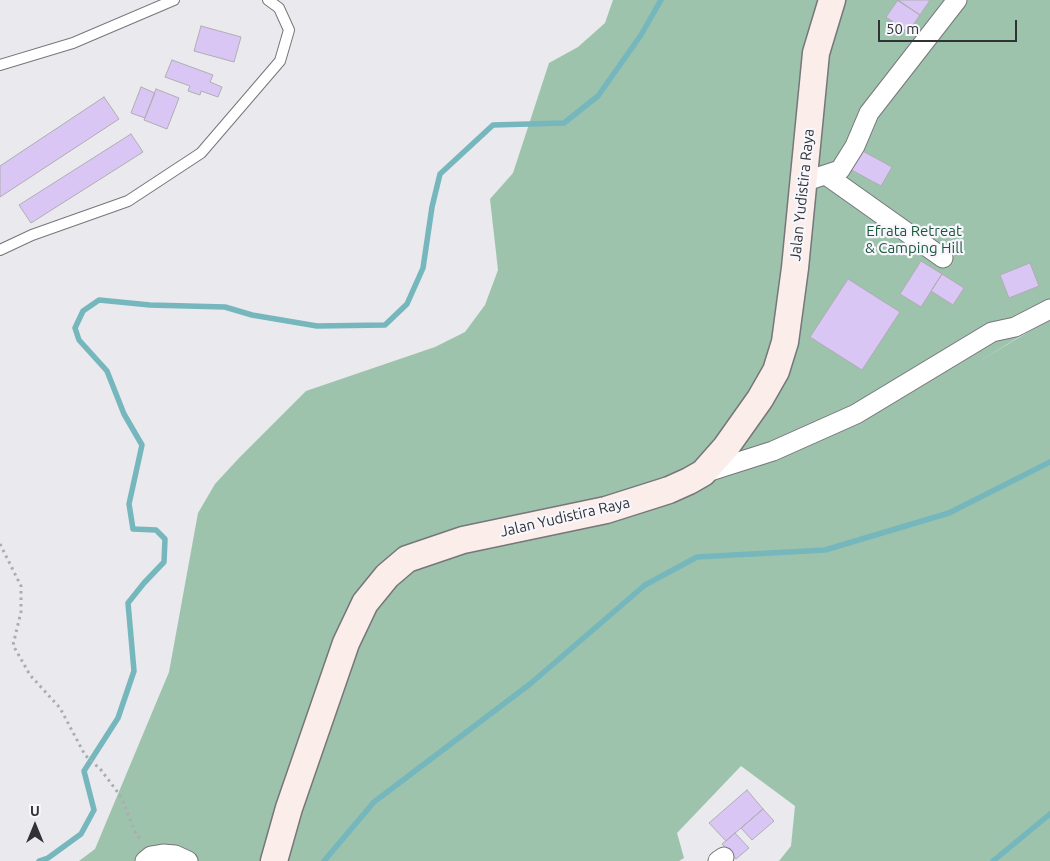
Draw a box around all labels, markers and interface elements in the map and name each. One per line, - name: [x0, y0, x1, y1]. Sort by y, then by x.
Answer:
- scale bar: [880, 10, 1019, 42]
- text: 50 m: [886, 20, 919, 37]
- street label: Jalan Yudistira Raya: [786, 128, 818, 262]
- park label: Efrata Retreat & Camping Hill: [865, 222, 963, 257]
- street label: Jalan Yudistira Raya: [498, 493, 632, 541]
- north arrow: [10, 801, 60, 851]
- text: U: [30, 803, 40, 819]

